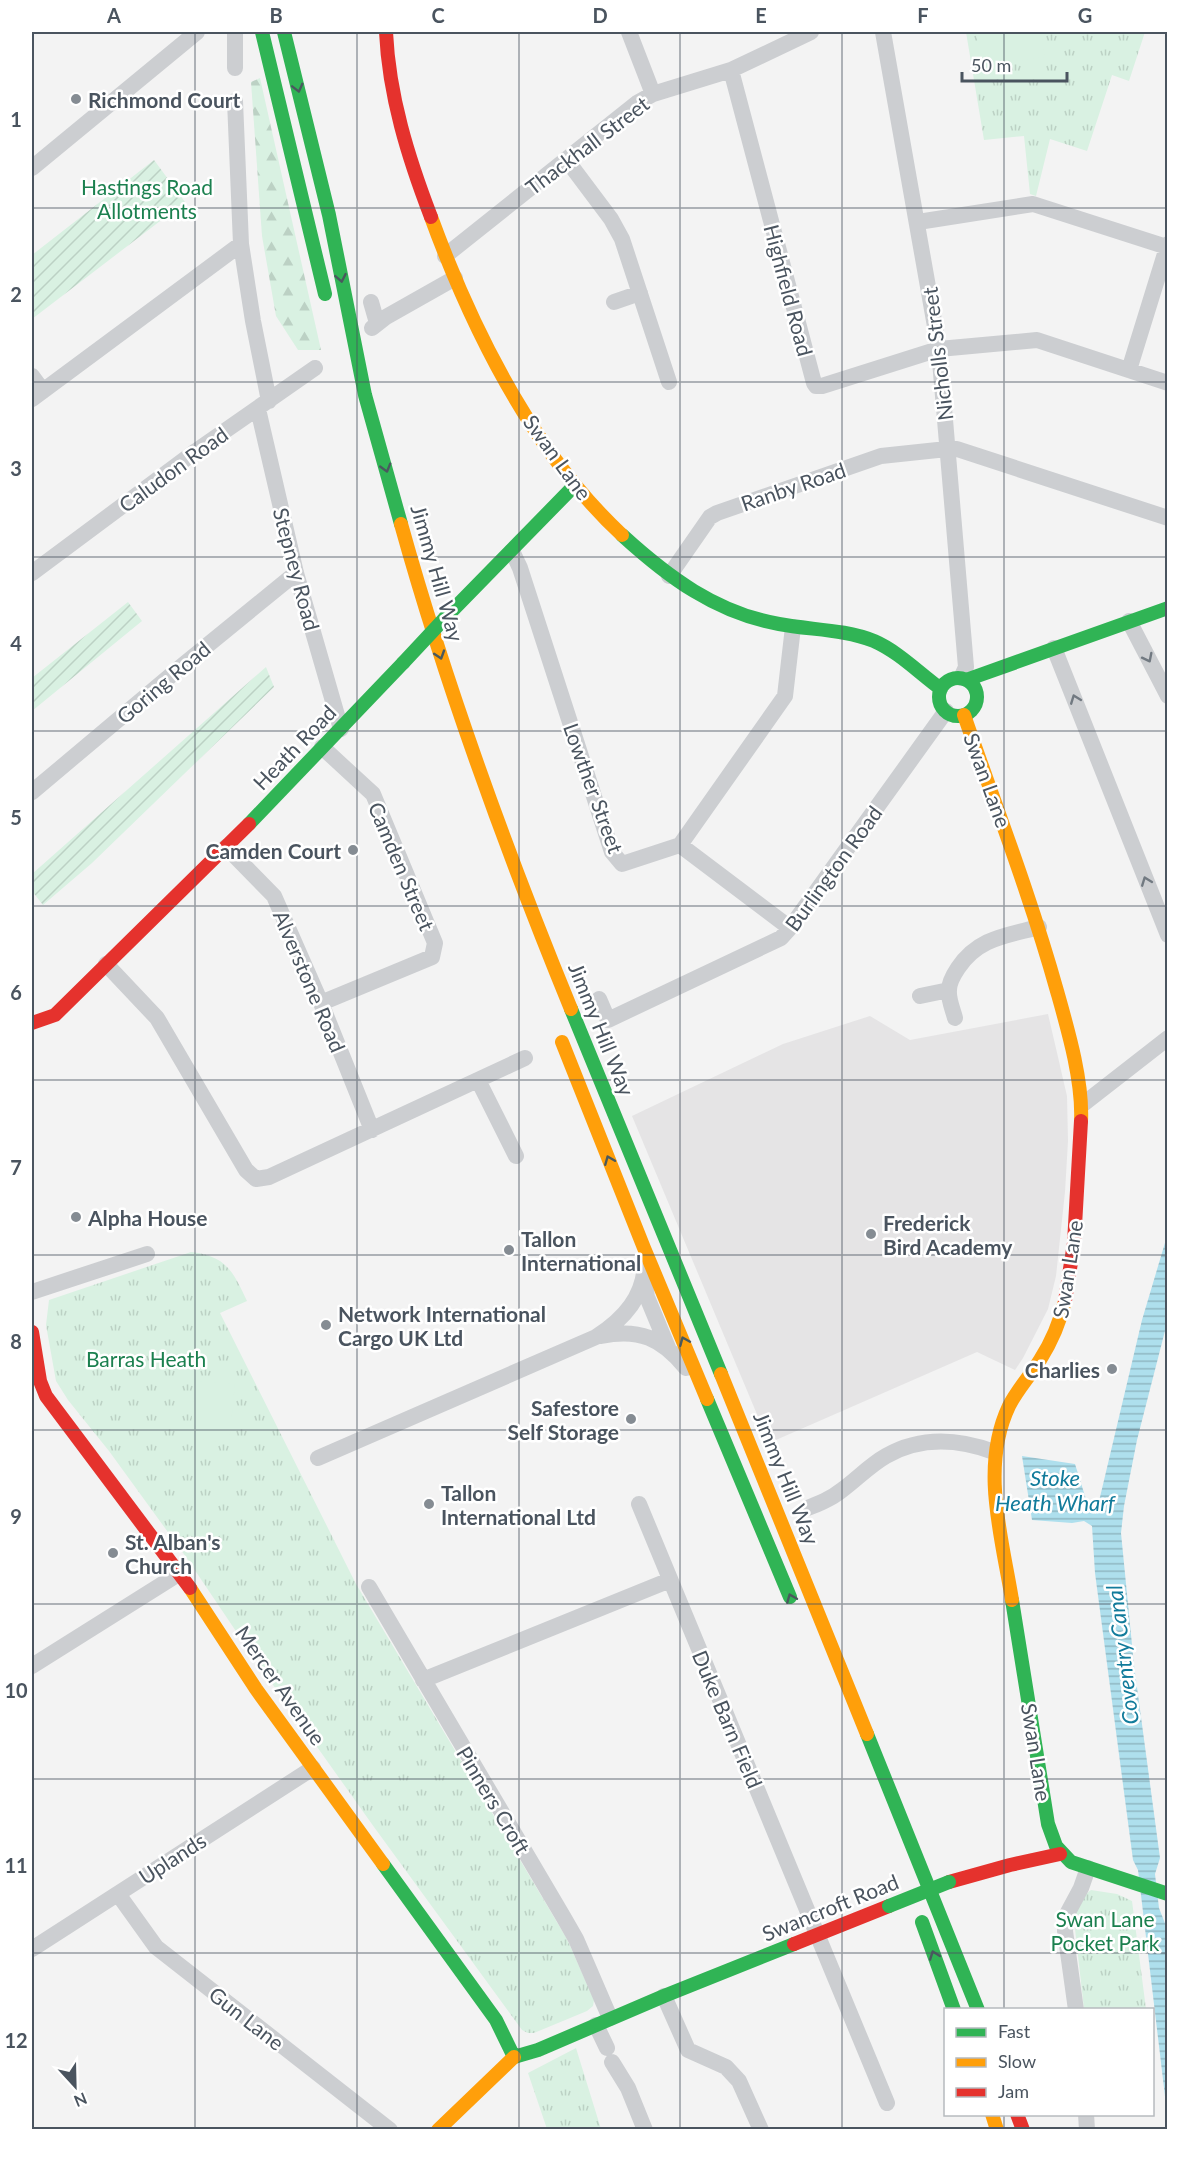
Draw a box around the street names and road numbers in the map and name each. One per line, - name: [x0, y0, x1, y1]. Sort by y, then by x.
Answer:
- street label: Thackhall Street: [520, 90, 654, 199]
- street label: Highfield Road: [759, 221, 819, 359]
- street label: Nicholls Street: [916, 285, 958, 422]
- street label: Swan Lane: [519, 410, 597, 504]
- street label: Caludon Road: [114, 421, 232, 517]
- street label: Ranby Road: [737, 456, 849, 516]
- street label: Jimmy Hill Way: [407, 502, 470, 644]
- street label: Stepney Road: [269, 505, 325, 633]
- street label: Goring Road: [111, 636, 215, 728]
- street label: Heath Road: [247, 699, 341, 795]
- street label: Lowther Street: [559, 720, 629, 857]
- street label: Swan Lane: [959, 729, 1017, 831]
- street label: Camden Street: [364, 798, 440, 934]
- street label: Burlington Road: [779, 801, 887, 935]
- street label: Alverstone Road: [269, 906, 351, 1056]
- street label: Jimmy Hill Way: [564, 959, 640, 1099]
- street label: Swan Lane: [1047, 1218, 1087, 1320]
- street label: Jimmy Hill Way: [749, 1408, 825, 1548]
- street label: Mercer Avenue: [231, 1621, 331, 1749]
- street label: Duke Barn Field: [688, 1646, 768, 1792]
- street label: Swan Lane: [1017, 1701, 1057, 1803]
- street label: Pinners Croft: [452, 1742, 536, 1859]
- street label: Uplands: [134, 1827, 210, 1889]
- street label: Swancroft Road: [758, 1868, 902, 1946]
- street label: Gun Lane: [205, 1981, 289, 2055]

